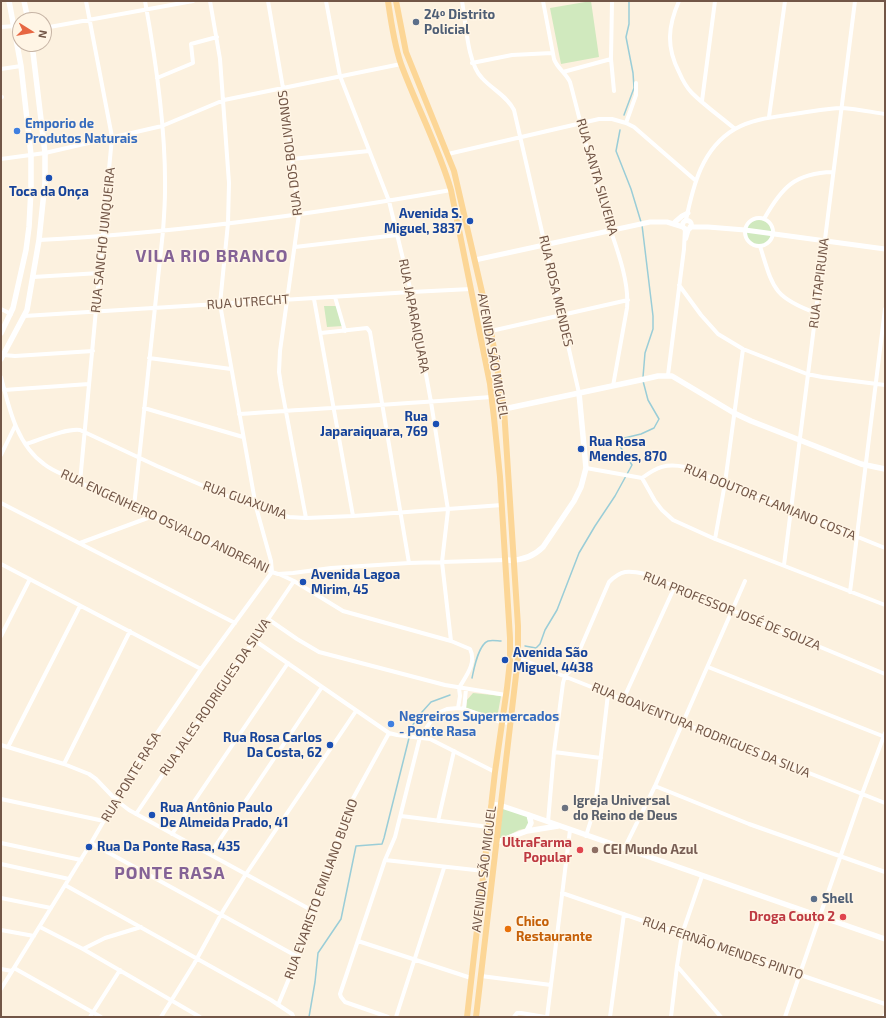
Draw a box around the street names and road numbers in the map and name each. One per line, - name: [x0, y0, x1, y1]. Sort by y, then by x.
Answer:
- street label: RUA DOS BOLIVIANOS: [275, 89, 305, 217]
- street label: RUA SANTA SILVEIRA: [573, 117, 621, 237]
- street label: RUA SANCHO JUNQUEIRA: [88, 166, 118, 314]
- street label: RUA ROSA MENDES: [536, 234, 576, 348]
- street label: RUA ITAPIRUNA: [806, 237, 832, 329]
- street label: RUA JAPARAIQUARA: [395, 257, 433, 375]
- street label: RUA UTRECHT: [206, 291, 290, 313]
- street label: AVENIDA SÃO MIGUEL: [474, 292, 512, 420]
- street label: RUA DOUTOR FLAMIANO COSTA: [682, 460, 858, 544]
- street label: RUA ENGENHEIRO OSVALDO ANDREANI: [58, 466, 272, 576]
- street label: RUA GUAXUMA: [201, 478, 289, 522]
- street label: RUA PROFESSOR JOSÉ DE SOUZA: [641, 568, 823, 654]
- street label: RUA JALES RODRIGUES DA SILVA: [156, 615, 274, 779]
- street label: RUA BOAVENTURA RODRIGUES DA SILVA: [590, 679, 812, 781]
- street label: RUA PONTE RASA: [98, 729, 164, 825]
- street label: RUA EVARISTO EMILIANO BUENO: [281, 797, 361, 981]
- street label: AVENIDA SÃO MIGUEL: [468, 805, 500, 933]
- street label: RUA FERNÃO MENDES PINTO: [641, 913, 805, 983]

